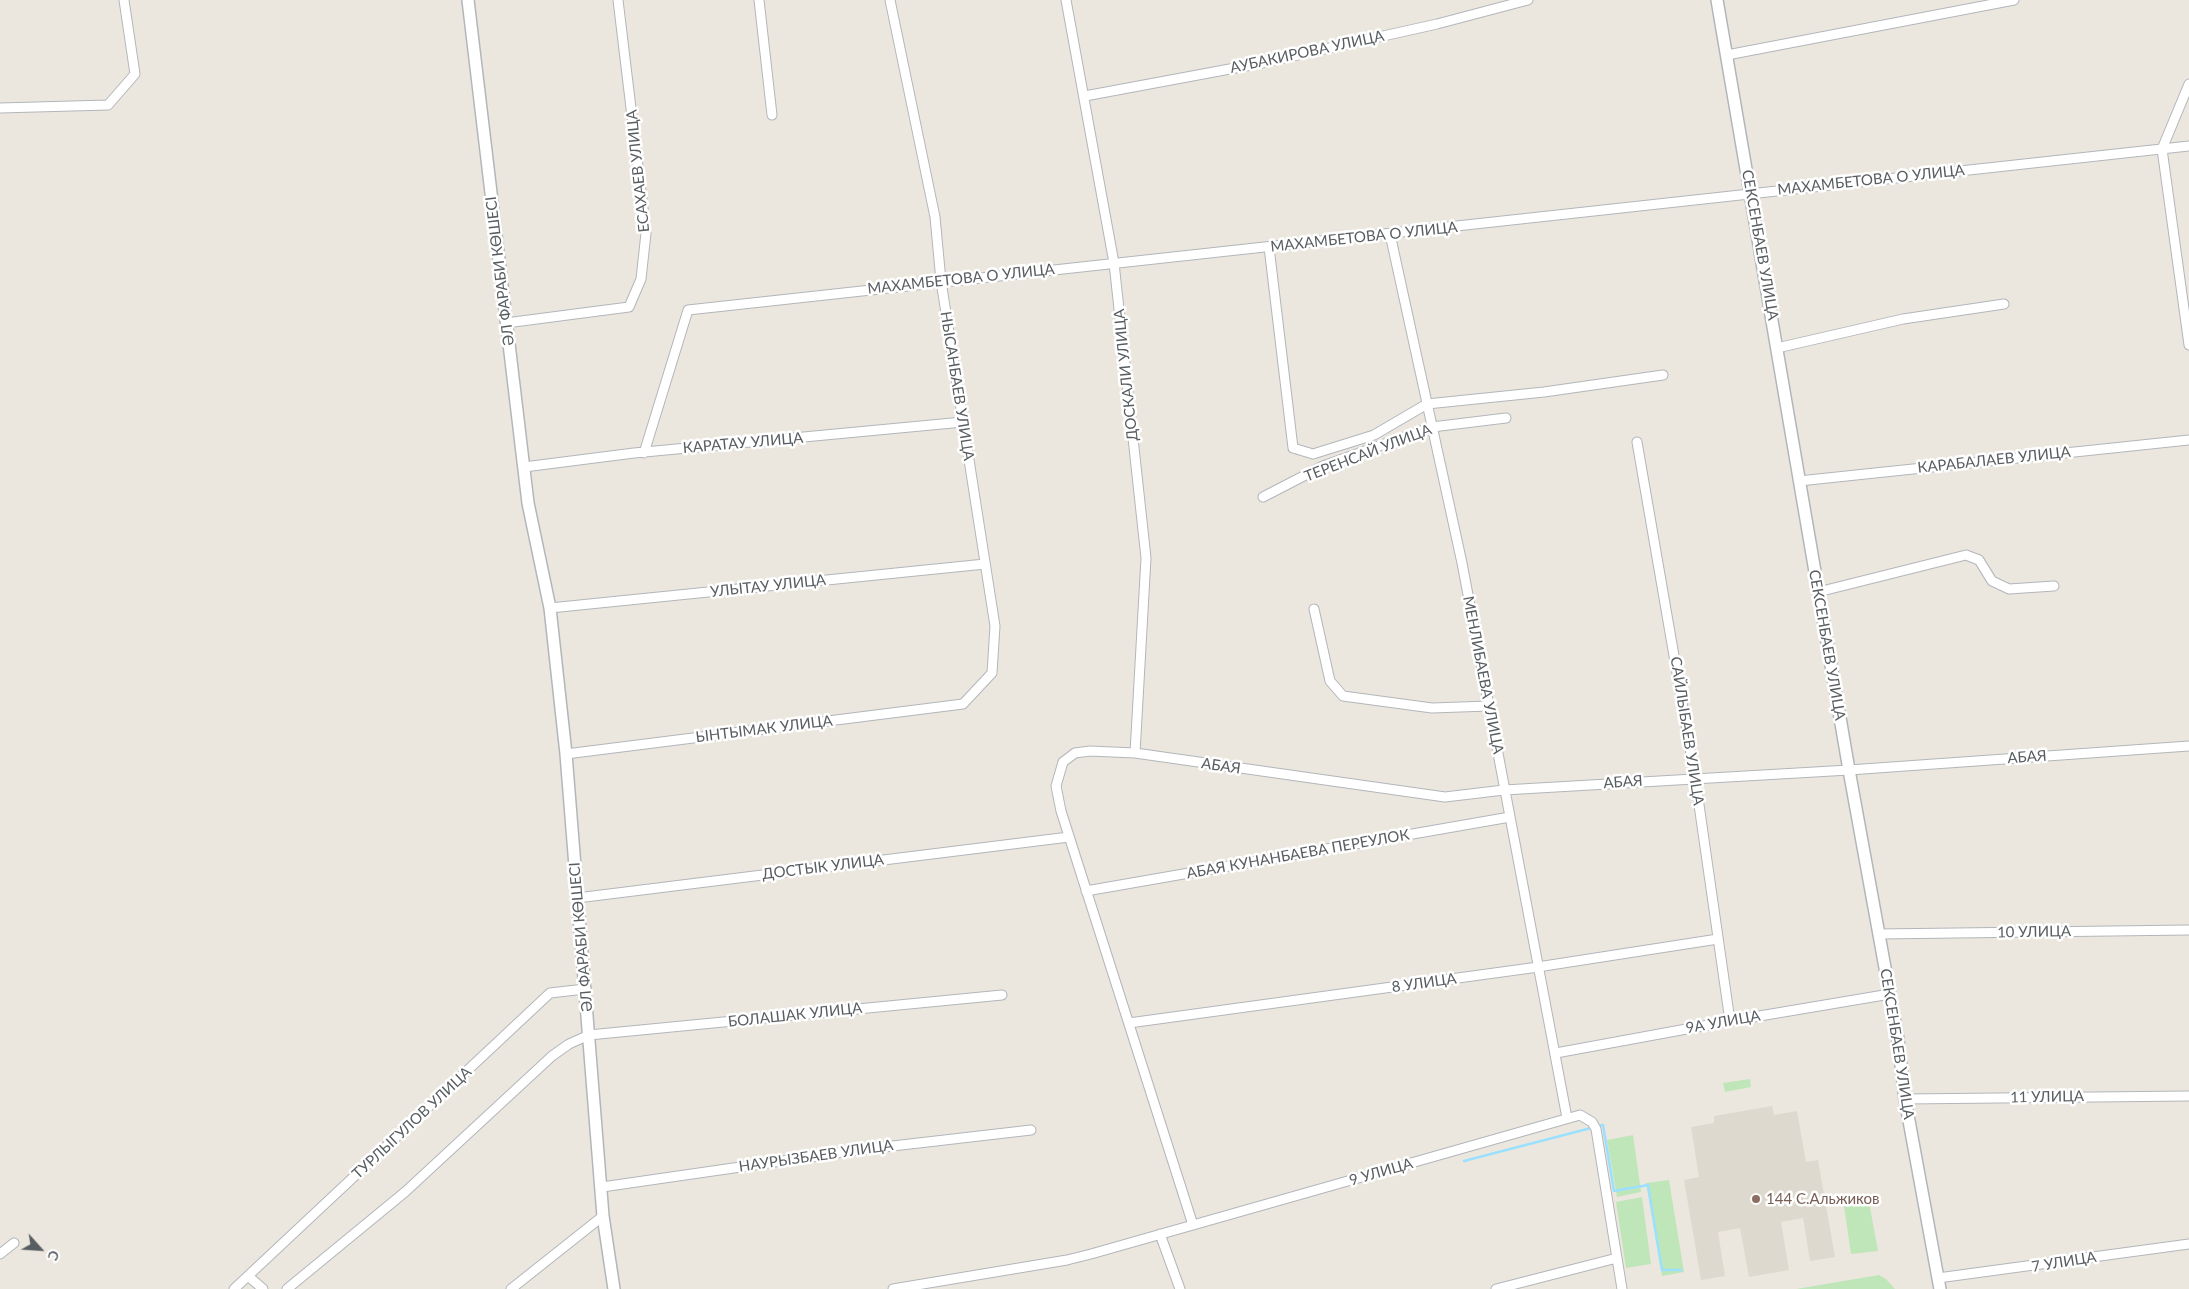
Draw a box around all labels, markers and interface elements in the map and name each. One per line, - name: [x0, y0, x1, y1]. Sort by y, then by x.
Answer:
- street label: АУБАКИРОВА УЛИЦА: [1228, 27, 1386, 77]
- street label: ЕСАХАЕВ УЛИЦА: [623, 109, 653, 233]
- street label: МАХАМБЕТОВА О УЛИЦА: [1776, 161, 1966, 199]
- street label: СЕКСЕНБАЕВ УЛИЦА: [1738, 168, 1782, 322]
- street label: ӘЛ ФАРАБИ КӨШЕСІ: [482, 195, 518, 347]
- street label: МАХАМБЕТОВА О УЛИЦА: [1269, 218, 1459, 256]
- street label: МАХАМБЕТОВА О УЛИЦА: [866, 260, 1056, 298]
- street label: ДОСКАЛИ УЛИЦА: [1110, 308, 1142, 442]
- street label: НЫСАНБАЕВ УЛИЦА: [936, 310, 978, 462]
- street label: ТЕРЕНСАЙ УЛИЦА: [1302, 420, 1434, 486]
- street label: КАРАТАУ УЛИЦА: [682, 429, 804, 457]
- street label: КАРАБАЛАЕВ УЛИЦА: [1917, 443, 2071, 477]
- street label: СЕКСЕНБАЕВ УЛИЦА: [1805, 568, 1849, 722]
- street label: УЛЫТАУ УЛИЦА: [709, 571, 827, 601]
- street label: МЕНЛИБАЕВА УЛИЦА: [1459, 594, 1507, 756]
- street label: САЙЛЫБАЕВ УЛИЦА: [1666, 655, 1708, 807]
- street label: ЫНТЫМАК УЛИЦА: [694, 712, 834, 746]
- street label: АБАЯ: [2007, 747, 2047, 767]
- street label: АБАЯ: [1200, 754, 1242, 778]
- street label: АБАЯ: [1603, 772, 1643, 792]
- street label: АБАЯ КУНАНБАЕВА ПЕРЕУЛОК: [1185, 826, 1411, 882]
- street label: ДОСТЫК УЛИЦА: [761, 851, 885, 883]
- street label: ӘЛ ФАРАБИ КӨШЕСІ: [565, 861, 597, 1013]
- street label: 10 УЛИЦА: [1997, 922, 2071, 942]
- street label: СЕКСЕНБАЕВ УЛИЦА: [1876, 967, 1918, 1121]
- street label: 8 УЛИЦА: [1390, 970, 1458, 996]
- street label: БОЛАШАК УЛИЦА: [727, 999, 863, 1031]
- street label: 9А УЛИЦА: [1684, 1007, 1762, 1037]
- street label: ТУРЛЫГУЛОВ УЛИЦА: [349, 1063, 475, 1183]
- street label: 11 УЛИЦА: [2010, 1087, 2084, 1107]
- street label: НАУРЫЗБАЕВ УЛИЦА: [738, 1136, 894, 1176]
- street label: 9 УЛИЦА: [1347, 1154, 1415, 1190]
- place label: 144 С.Альжиков: [1766, 1190, 1880, 1208]
- marker: 144 С.Альжиков: [1750, 1193, 1762, 1205]
- north arrow: [15, 1224, 65, 1274]
- text: С: [44, 1248, 64, 1264]
- street label: 7 УЛИЦА: [2030, 1248, 2098, 1276]

